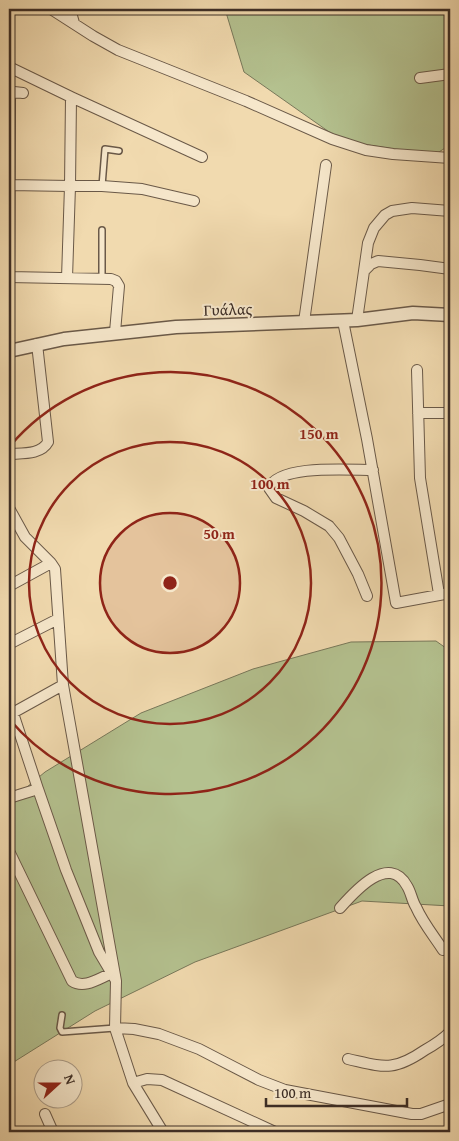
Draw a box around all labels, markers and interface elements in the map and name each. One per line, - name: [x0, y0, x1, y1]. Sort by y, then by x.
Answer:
- street label: Γυάλας: [203, 296, 253, 322]
- text: 150 m: [299, 423, 339, 444]
- text: 100 m: [250, 473, 290, 494]
- text: 50 m: [203, 523, 235, 544]
- centre of rings: [161, 574, 179, 592]
- north arrow: [32, 1058, 82, 1108]
- text: N: [59, 1071, 81, 1088]
- scale bar: [266, 1076, 408, 1108]
- text: 100 m: [274, 1082, 312, 1103]

